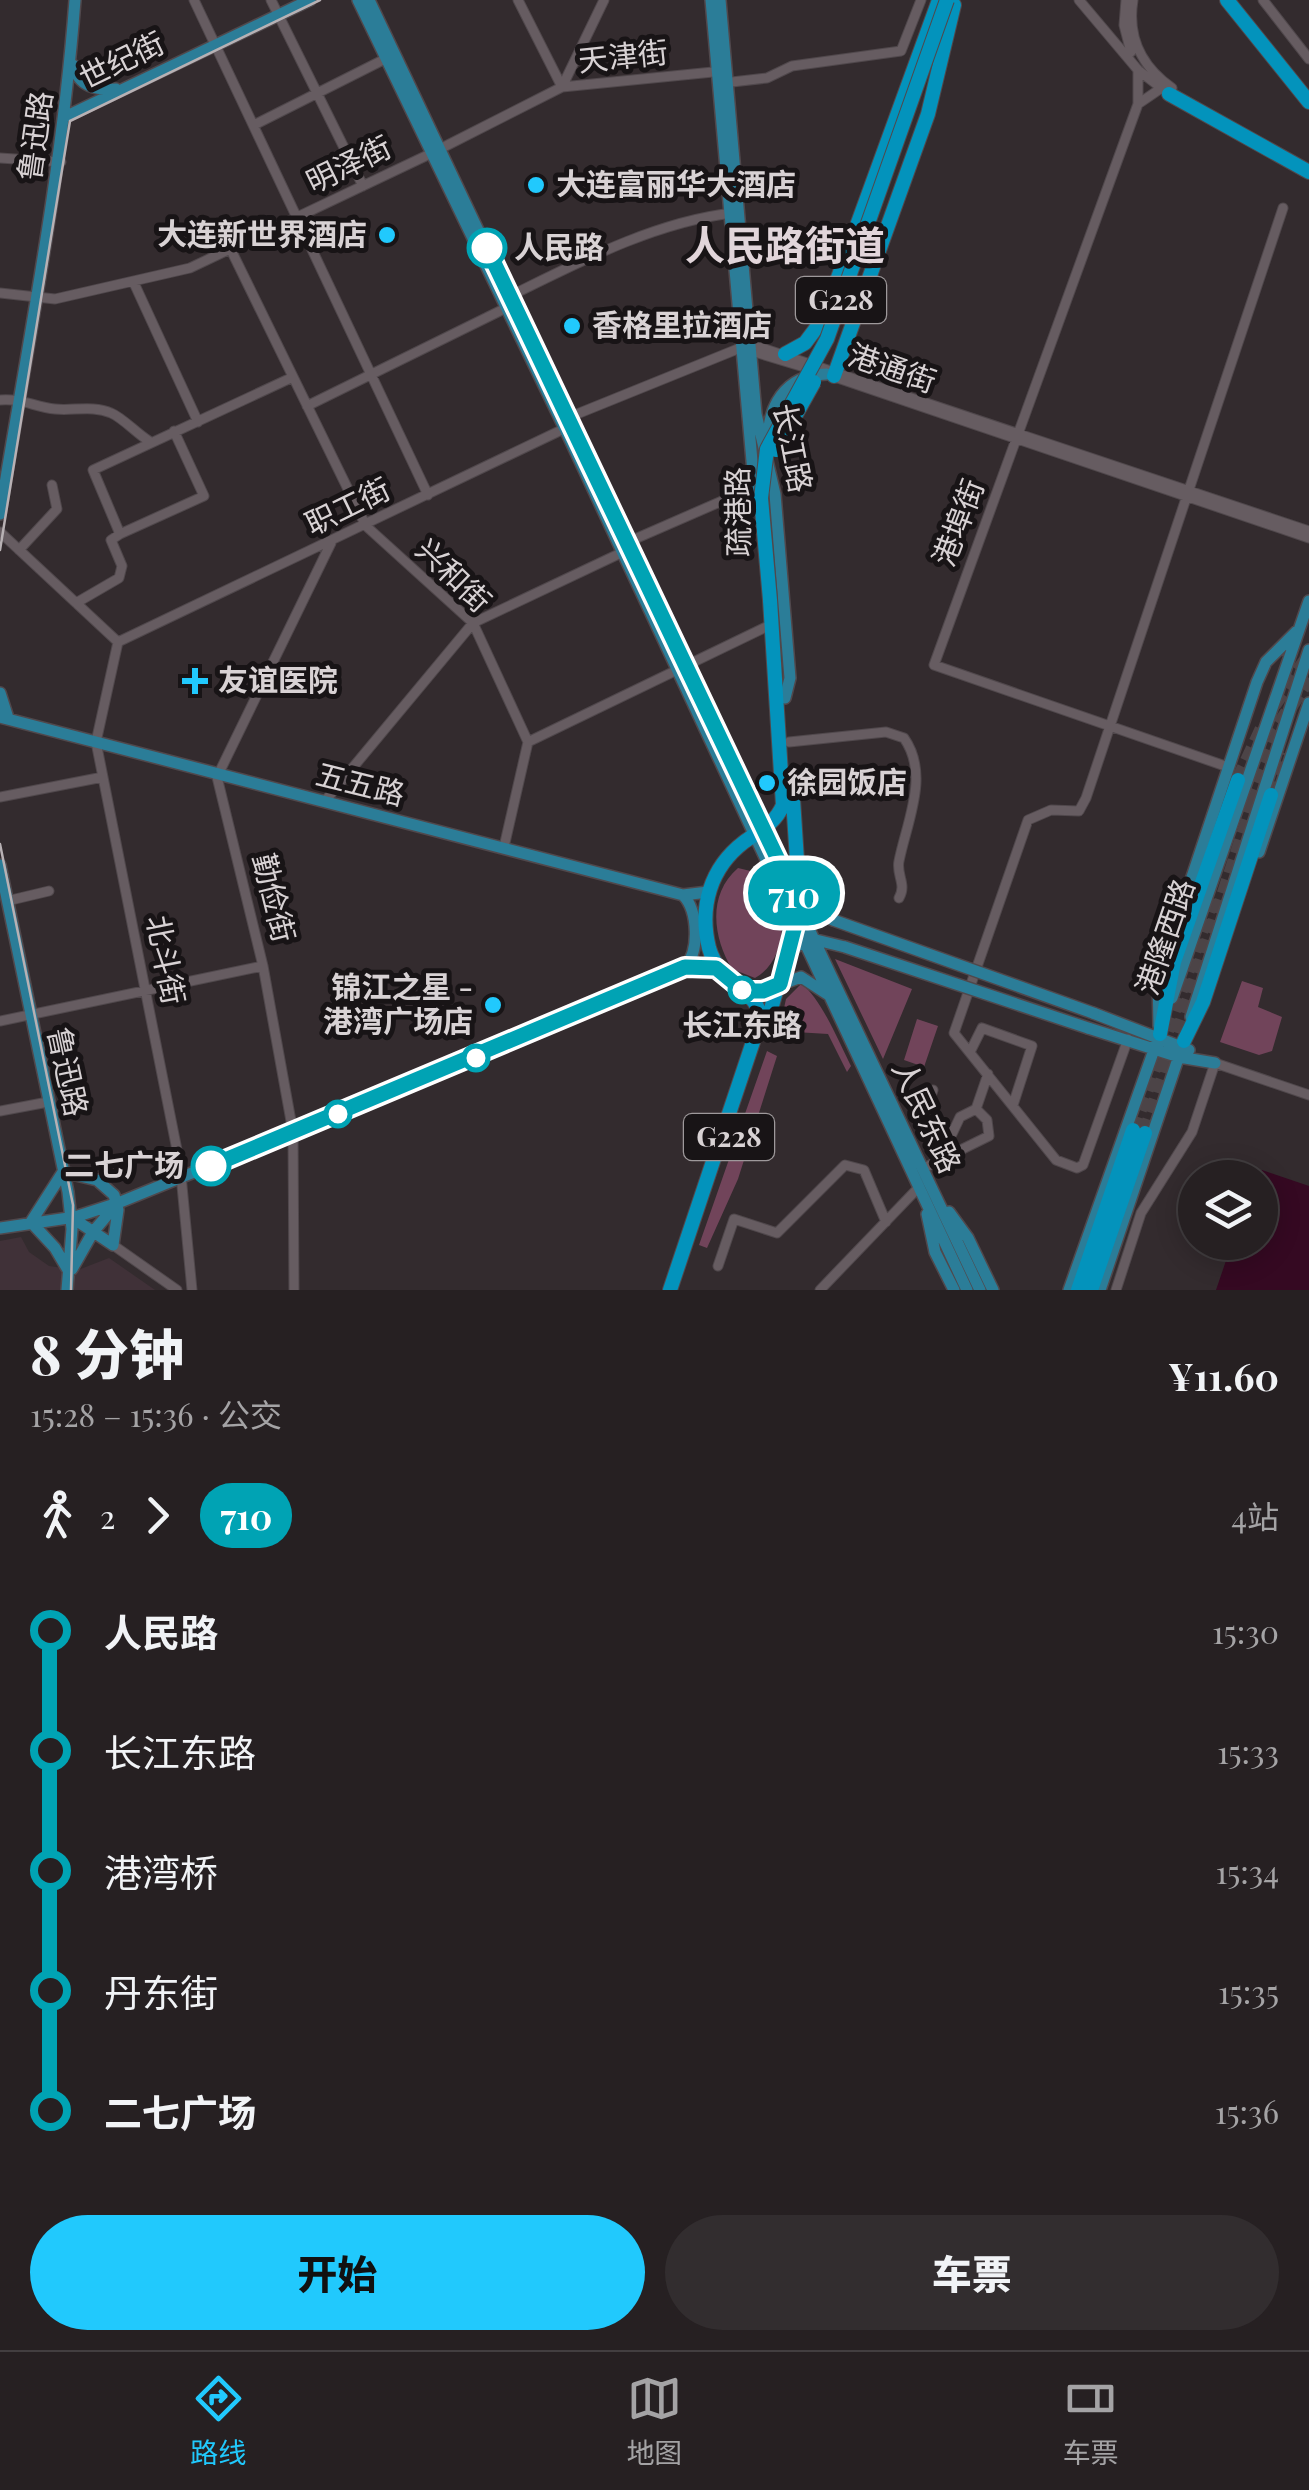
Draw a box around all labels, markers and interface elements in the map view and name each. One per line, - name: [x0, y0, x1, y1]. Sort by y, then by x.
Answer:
- street label: 世纪街: [72, 21, 170, 97]
- street label: 天津街: [576, 30, 670, 80]
- street label: 鲁迅路: [8, 88, 60, 183]
- street label: 明泽街: [299, 125, 397, 201]
- place label: 大连富丽华大酒店: [556, 163, 796, 203]
- marker: 大连富丽华大酒店: [525, 174, 547, 196]
- place label: 大连新世界酒店: [157, 213, 367, 253]
- district label: 人民路街道: [685, 217, 885, 270]
- marker: 大连新世界酒店: [376, 224, 398, 246]
- place label: 人民路: [514, 226, 604, 266]
- marker: 人民路: [468, 229, 506, 267]
- road number: G228: [796, 277, 886, 323]
- place label: 香格里拉酒店: [592, 304, 772, 344]
- marker: 香格里拉酒店: [561, 315, 583, 337]
- street label: 港通街: [844, 334, 942, 401]
- street label: 长江路: [766, 400, 822, 496]
- street label: 职工街: [298, 467, 396, 543]
- street label: 疏港路: [716, 467, 758, 557]
- street label: 港埠街: [922, 473, 992, 571]
- street label: 兴和街: [408, 529, 501, 620]
- place label: 友谊医院: [218, 659, 338, 699]
- marker: 友谊医院: [182, 668, 208, 694]
- street label: 五五路: [312, 753, 409, 813]
- place label: 徐园饭店: [787, 761, 907, 801]
- marker: 徐园饭店: [756, 772, 778, 794]
- street label: 勤俭街: [245, 849, 305, 946]
- line badge: 710: [736, 860, 852, 926]
- text: 710: [768, 870, 820, 917]
- street label: 港隆西路: [1126, 873, 1203, 1000]
- street label: 北斗街: [139, 912, 195, 1008]
- place label: 锦江之星 - 港湾广场店: [323, 966, 473, 1040]
- marker: 长江东路: [729, 977, 755, 1003]
- marker: 锦江之星 - 港湾广场店: [482, 994, 504, 1016]
- place label: 长江东路: [682, 1004, 802, 1044]
- street label: 鲁迅路: [40, 1023, 98, 1120]
- unlabelled marker: [463, 1045, 489, 1071]
- street label: 人民东路: [884, 1053, 971, 1179]
- unlabelled marker: [325, 1101, 351, 1127]
- road number: G228: [684, 1114, 774, 1160]
- place label: 二七广场: [64, 1144, 184, 1184]
- marker: 二七广场: [192, 1147, 230, 1185]
- map controls: [1178, 1160, 1278, 1260]
- button: layers: [1178, 1160, 1278, 1260]
- text: 8 分钟: [30, 1315, 184, 1389]
- text: ¥11.60: [1168, 1350, 1279, 1401]
- text: 15:28 – 15:36 · 公交: [30, 1392, 282, 1435]
- icon: walk: [30, 1488, 85, 1543]
- icon: forward: [130, 1488, 185, 1543]
- text: 710: [220, 1492, 272, 1539]
- text: 2: [100, 1494, 115, 1537]
- text: 4站: [1231, 1494, 1279, 1537]
- text: 人民路: [104, 1606, 218, 1657]
- text: 15:30: [1212, 1609, 1279, 1652]
- text: 长江东路: [104, 1726, 256, 1777]
- text: 15:33: [1217, 1729, 1279, 1772]
- text: 港湾桥: [104, 1846, 218, 1897]
- text: 15:34: [1216, 1849, 1279, 1892]
- text: 丹东街: [104, 1966, 218, 2017]
- text: 15:35: [1218, 1969, 1279, 2012]
- text: 二七广场: [104, 2086, 256, 2137]
- text: 15:36: [1215, 2089, 1279, 2132]
- button: 开始: [30, 2215, 645, 2330]
- button: 车票: [665, 2215, 1279, 2330]
- tab: 路线: [190, 2371, 246, 2471]
- tab: 地图: [626, 2371, 683, 2471]
- tab: 车票: [1063, 2371, 1119, 2471]

